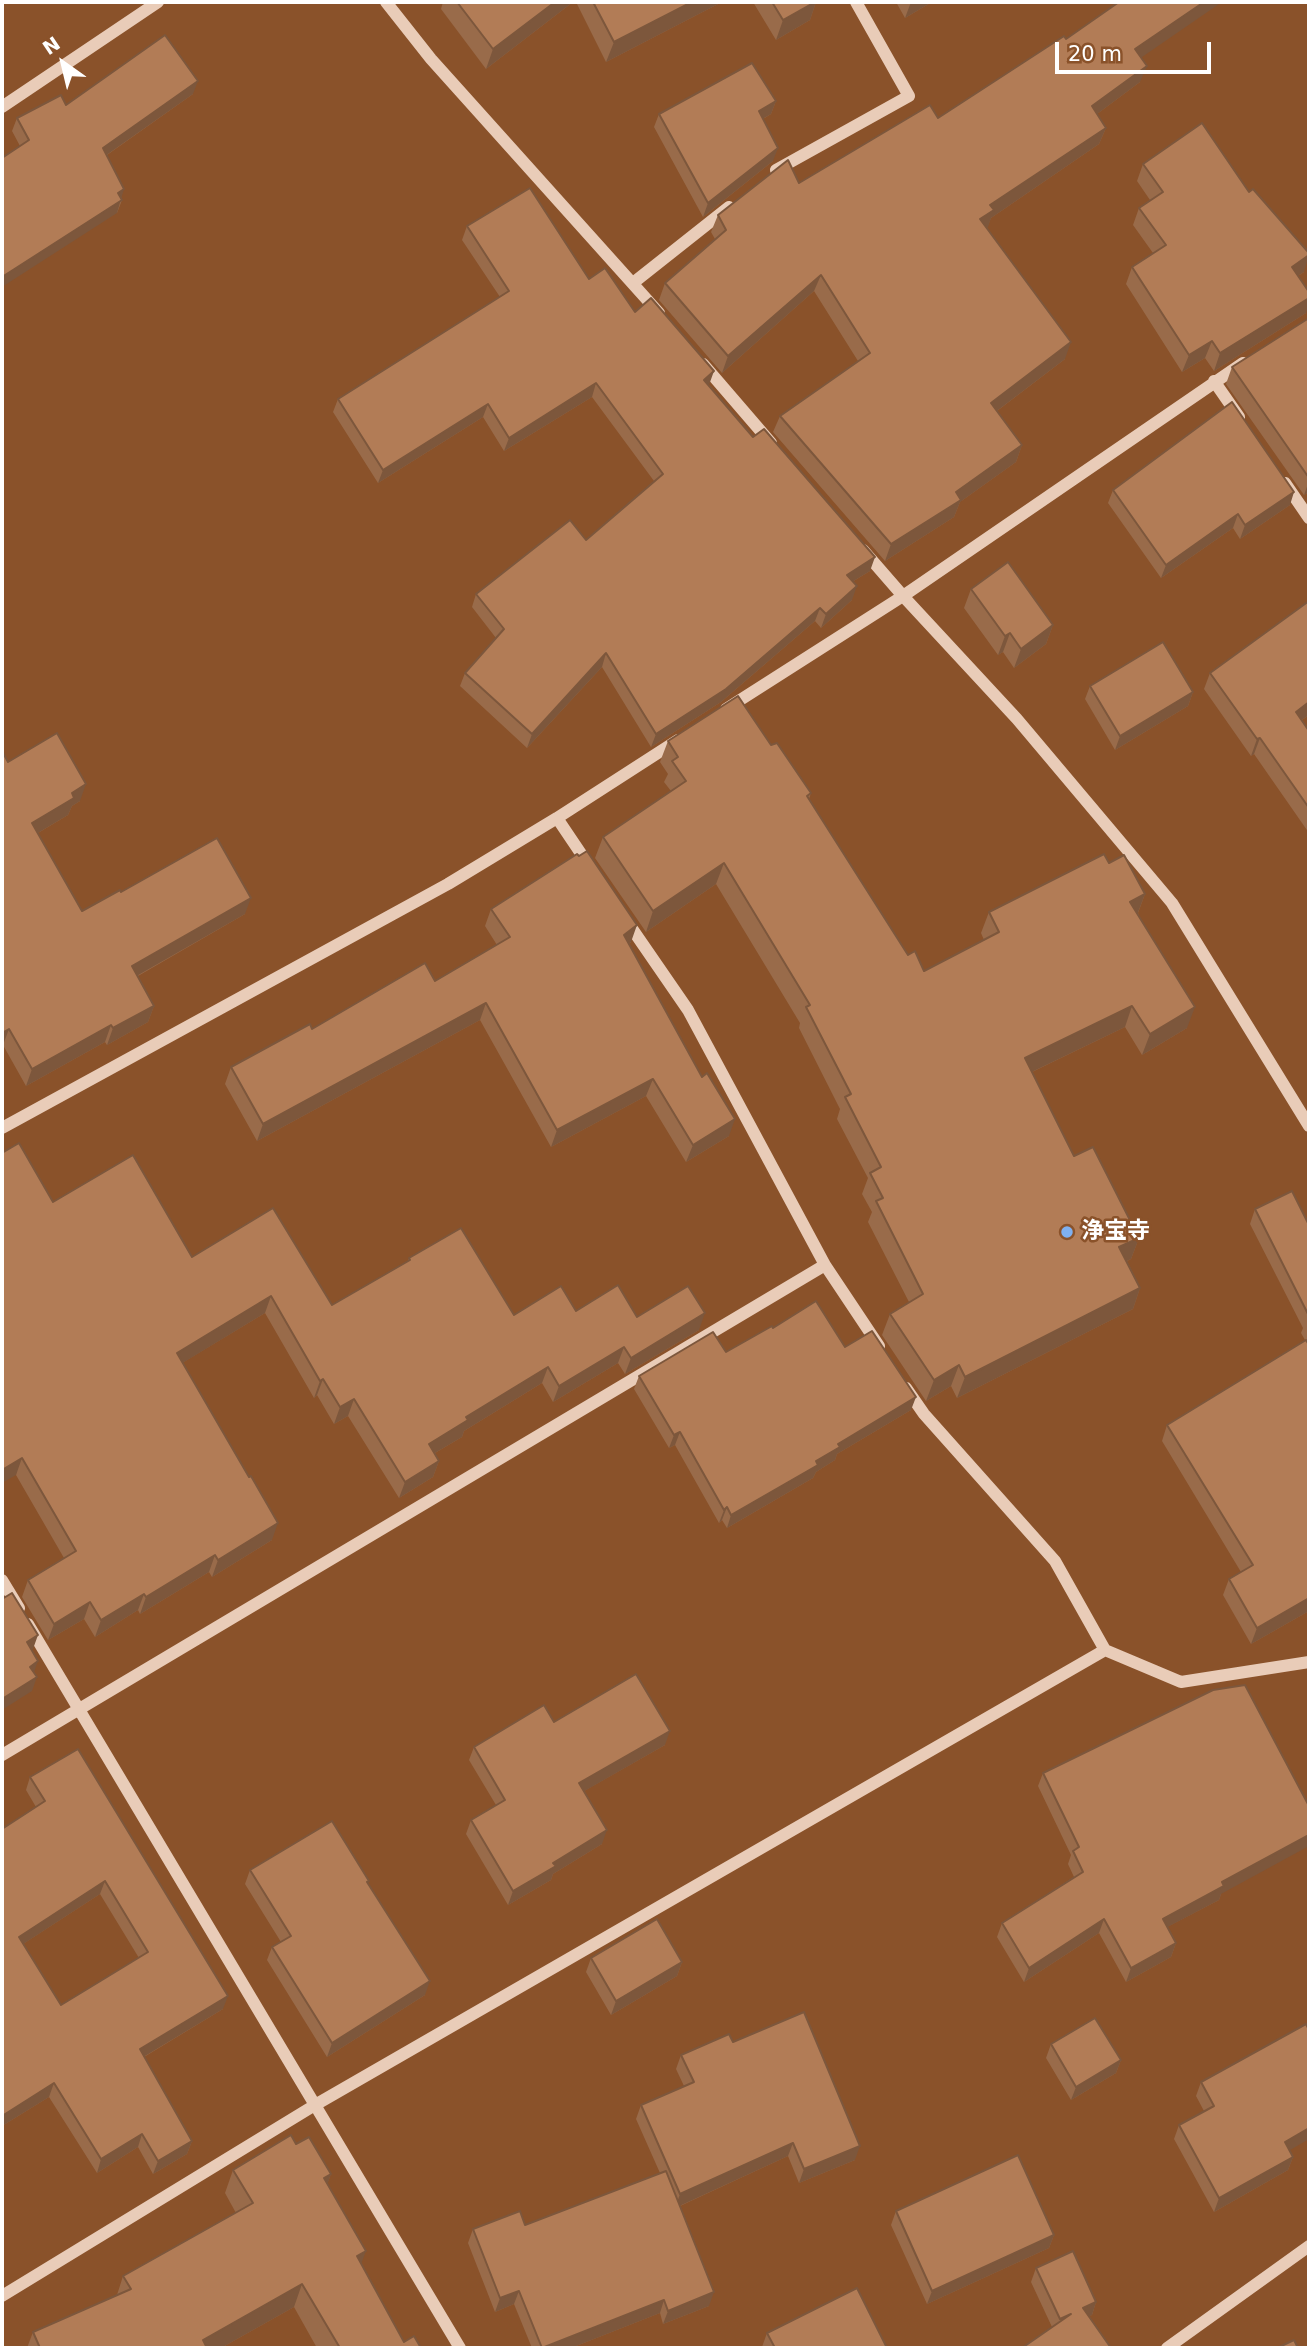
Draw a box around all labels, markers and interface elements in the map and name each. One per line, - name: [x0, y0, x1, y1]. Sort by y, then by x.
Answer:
- north arrow: [28, 28, 98, 98]
- scale bar: [1059, 28, 1215, 72]
- text: N: [39, 32, 64, 59]
- text: 20 m: [1068, 42, 1122, 66]
- place label: 浄宝寺: [1081, 1218, 1150, 1246]
- marker: 浄宝寺: [1059, 1224, 1075, 1240]

